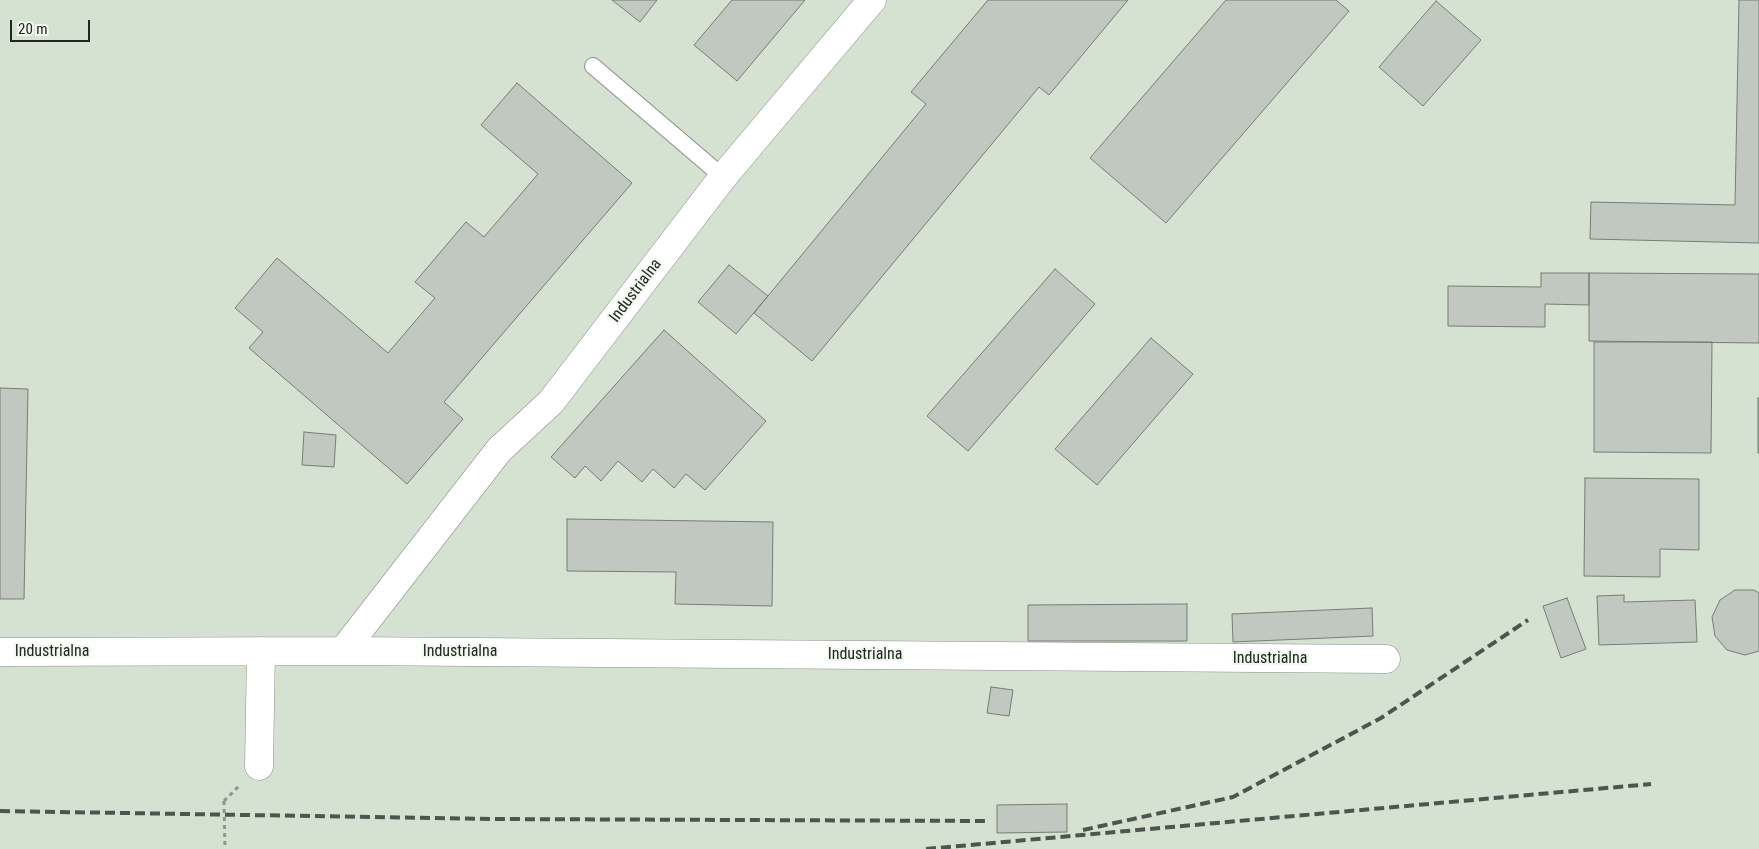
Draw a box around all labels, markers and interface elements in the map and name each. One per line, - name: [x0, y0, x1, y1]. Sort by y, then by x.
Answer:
- scale bar: [12, 10, 92, 42]
- text: 20 m: [18, 20, 48, 38]
- street label: Industrialna: [606, 255, 666, 327]
- street label: Industrialna: [15, 642, 89, 662]
- street label: Industrialna: [423, 642, 497, 662]
- street label: Industrialna: [828, 645, 902, 665]
- street label: Industrialna: [1233, 649, 1307, 669]

